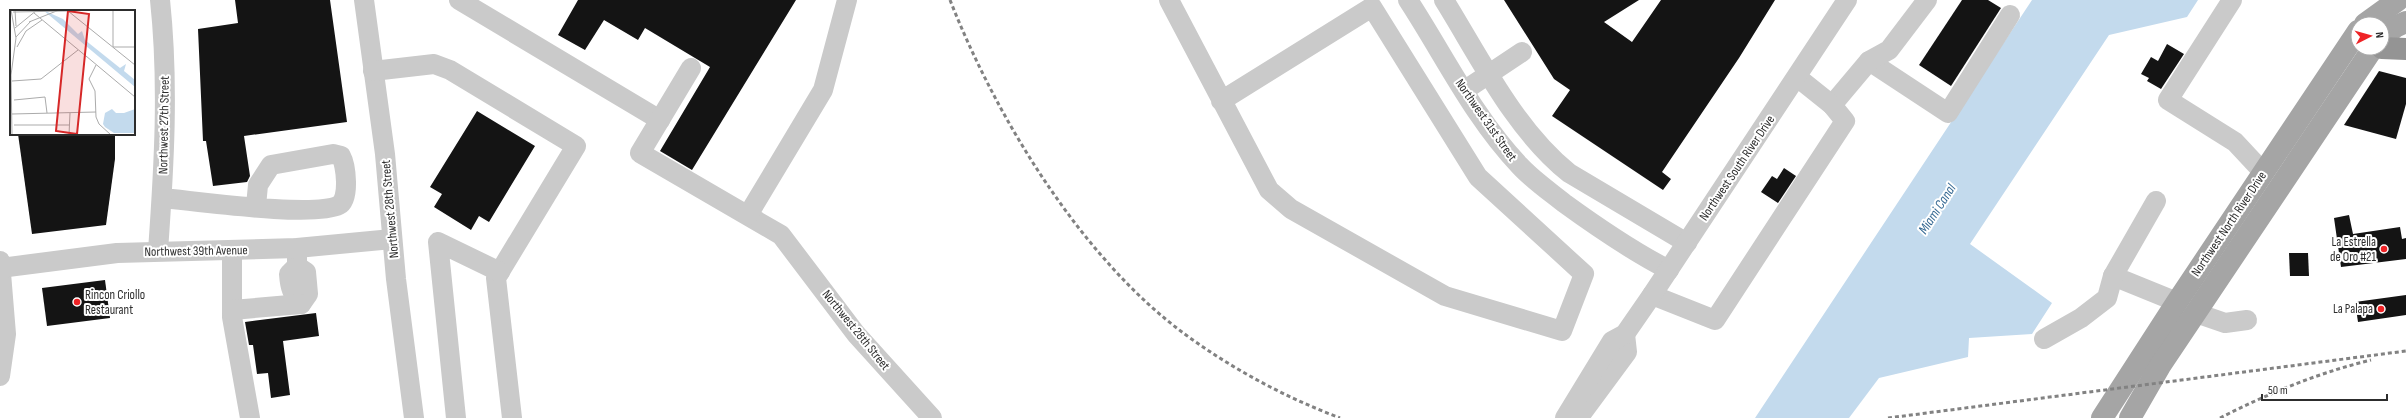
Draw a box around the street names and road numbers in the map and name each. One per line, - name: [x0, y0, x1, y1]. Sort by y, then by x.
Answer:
- street label: Northwest 27th Street: [155, 76, 173, 174]
- street label: Northwest 31st Street: [1452, 76, 1520, 164]
- street label: Northwest South River Drive: [1696, 112, 1778, 224]
- street label: Northwest 28th Street: [378, 159, 402, 259]
- street label: Northwest North River Drive: [2188, 168, 2270, 280]
- street label: Northwest 39th Avenue: [144, 242, 248, 260]
- street label: Northwest 28th Street: [819, 287, 893, 373]

